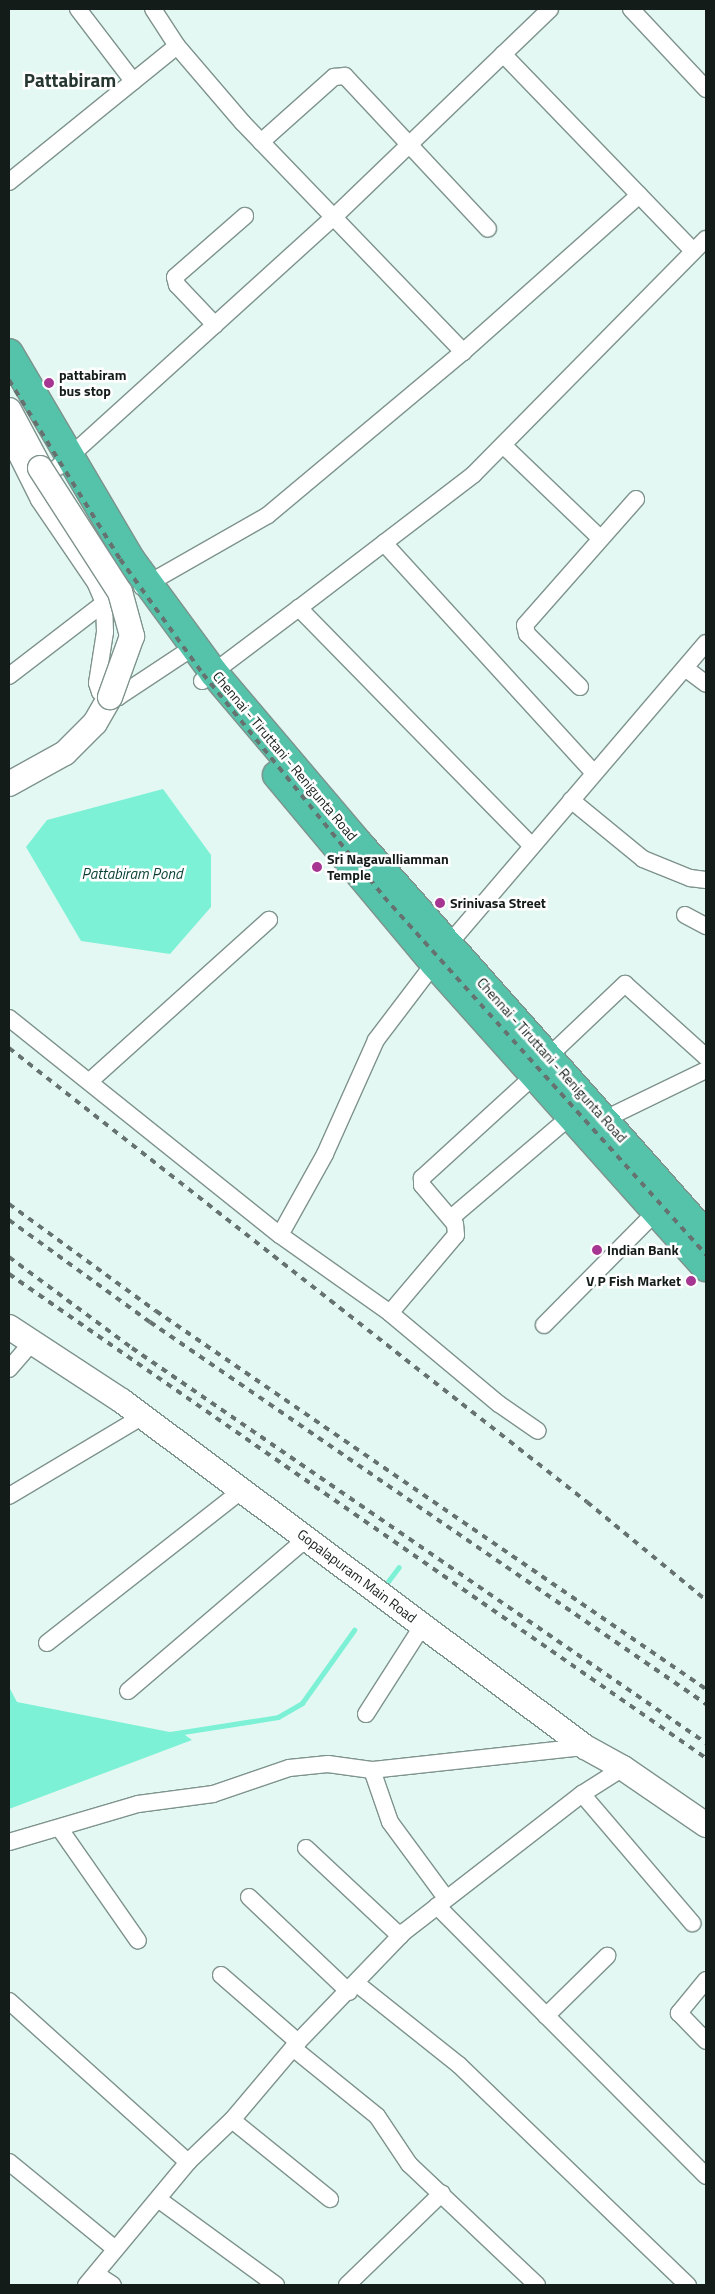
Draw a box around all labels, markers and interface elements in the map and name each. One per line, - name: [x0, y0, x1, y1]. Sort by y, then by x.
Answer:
- district label: Pattabiram: [24, 69, 116, 91]
- place label: pattabiram bus stop: [59, 367, 126, 400]
- marker: pattabiram bus stop: [43, 377, 55, 389]
- street label: Chennai - Tiruttani - Renigunta Road: [209, 668, 361, 844]
- place label: Sri Nagavalliamman Temple: [327, 851, 449, 884]
- marker: Sri Nagavalliamman Temple: [311, 861, 323, 873]
- water label: Pattabiram Pond: [82, 865, 182, 883]
- place label: Srinivasa Street: [450, 895, 546, 911]
- marker: Srinivasa Street: [434, 897, 446, 909]
- street label: Chennai - Tiruttani - Renigunta Road: [474, 974, 630, 1146]
- place label: Indian Bank: [607, 1242, 679, 1258]
- marker: Indian Bank: [591, 1244, 603, 1256]
- place label: V P Fish Market: [586, 1273, 681, 1289]
- marker: V P Fish Market: [685, 1275, 697, 1287]
- street label: Gopalapuram Main Road: [294, 1526, 420, 1626]

